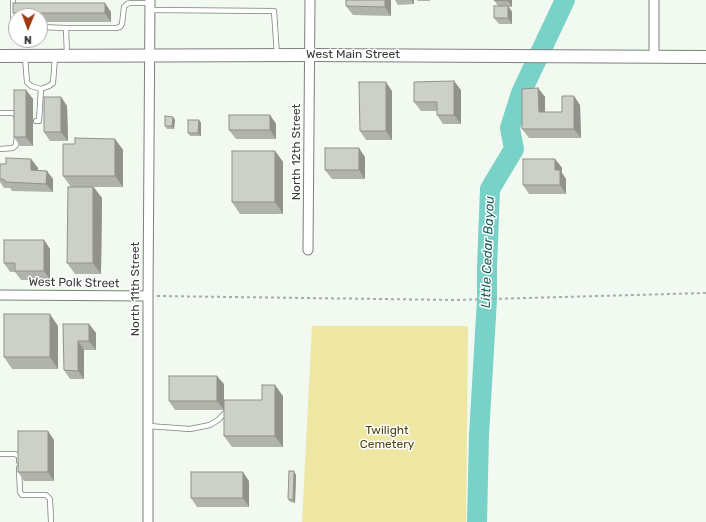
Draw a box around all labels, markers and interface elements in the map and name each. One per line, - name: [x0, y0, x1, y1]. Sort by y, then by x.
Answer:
- north arrow: [8, 8, 48, 48]
- text: N: [24, 33, 32, 46]
- street label: West Main Street: [306, 48, 400, 62]
- street label: North 12th Street: [290, 104, 304, 200]
- water label: Little Cedar Bayou: [478, 196, 498, 308]
- street label: North 11th Street: [129, 242, 143, 336]
- street label: West Polk Street: [28, 275, 120, 291]
- park label: Twilight Cemetery: [360, 424, 414, 452]

